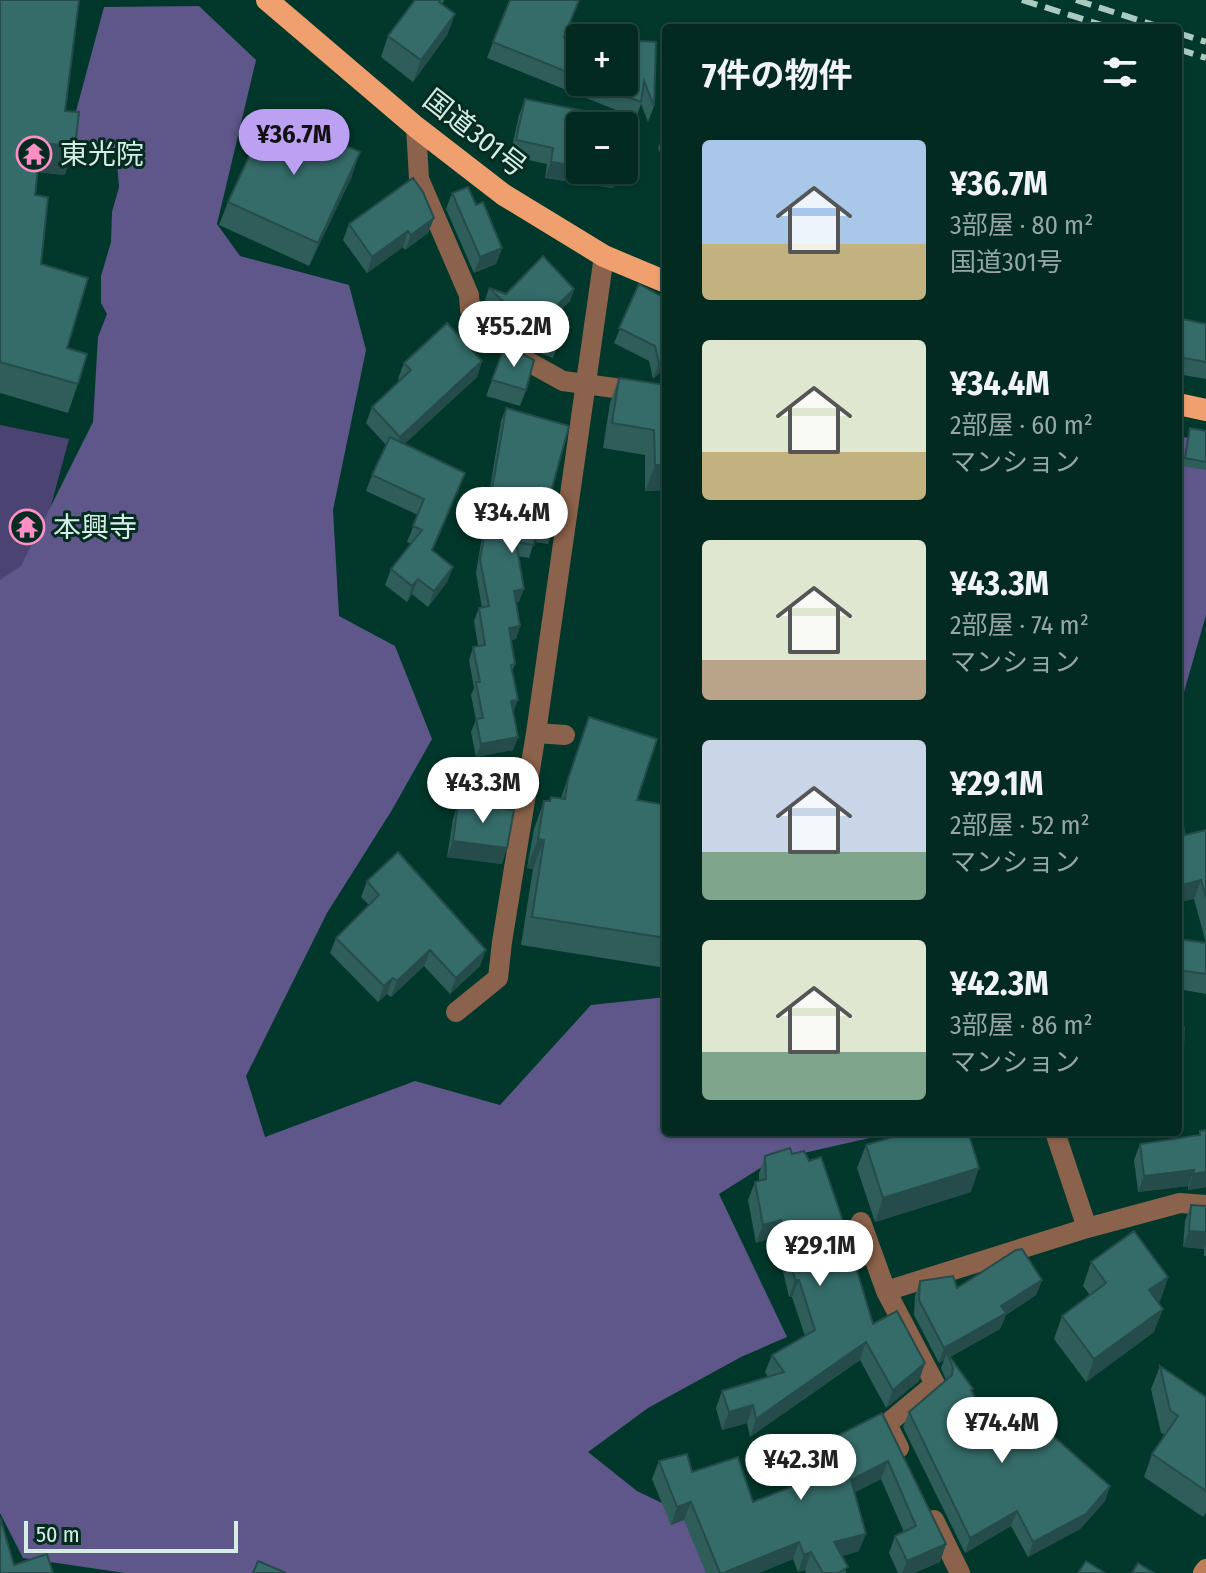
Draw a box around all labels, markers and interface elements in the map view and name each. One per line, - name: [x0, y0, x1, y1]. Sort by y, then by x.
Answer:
- map controls: [566, 24, 638, 184]
- button: +: [566, 24, 638, 96]
- icon: filters: [1098, 50, 1142, 94]
- text: 7件の物件: [702, 55, 852, 96]
- street label: 国道301号: [417, 83, 533, 183]
- pin: ¥36.7M: [229, 109, 359, 177]
- button: −: [566, 112, 638, 184]
- text: ¥36.7M: [257, 119, 331, 150]
- temple icon: 東光院: [15, 135, 53, 173]
- place label: 東光院: [60, 138, 144, 171]
- text: ¥36.7M: [950, 163, 1048, 204]
- icon: home: [766, 172, 862, 268]
- text: 3部屋 · 80 m²: [950, 210, 1093, 241]
- text: 国道301号: [950, 247, 1063, 278]
- pin: ¥55.2M: [449, 301, 579, 369]
- text: ¥55.2M: [476, 311, 552, 342]
- text: ¥34.4M: [950, 363, 1050, 404]
- icon: home: [766, 372, 862, 468]
- text: 2部屋 · 60 m²: [950, 410, 1093, 441]
- text: マンション: [950, 447, 1080, 478]
- pin: ¥34.4M: [447, 487, 577, 555]
- text: ¥34.4M: [474, 497, 550, 528]
- temple icon: 本興寺: [8, 508, 46, 546]
- place label: 本興寺: [53, 511, 137, 544]
- text: ¥43.3M: [950, 563, 1049, 604]
- icon: home: [766, 572, 862, 668]
- text: 2部屋 · 74 m²: [950, 610, 1089, 641]
- text: マンション: [950, 647, 1080, 678]
- pin: ¥43.3M: [418, 757, 548, 825]
- text: ¥29.1M: [950, 763, 1043, 804]
- text: ¥43.3M: [445, 767, 521, 798]
- icon: home: [766, 772, 862, 868]
- text: 2部屋 · 52 m²: [950, 810, 1090, 841]
- text: マンション: [950, 847, 1080, 878]
- text: ¥42.3M: [950, 963, 1049, 1004]
- icon: home: [766, 972, 862, 1068]
- text: 3部屋 · 86 m²: [950, 1010, 1093, 1041]
- text: マンション: [950, 1047, 1080, 1078]
- pin: ¥29.1M: [755, 1220, 885, 1288]
- text: ¥29.1M: [784, 1230, 856, 1261]
- pin: ¥74.4M: [937, 1397, 1067, 1465]
- text: ¥74.4M: [965, 1407, 1039, 1438]
- pin: ¥42.3M: [736, 1434, 866, 1502]
- text: ¥42.3M: [763, 1444, 839, 1475]
- scale bar: [24, 1517, 238, 1553]
- text: 50 m: [36, 1521, 80, 1548]

